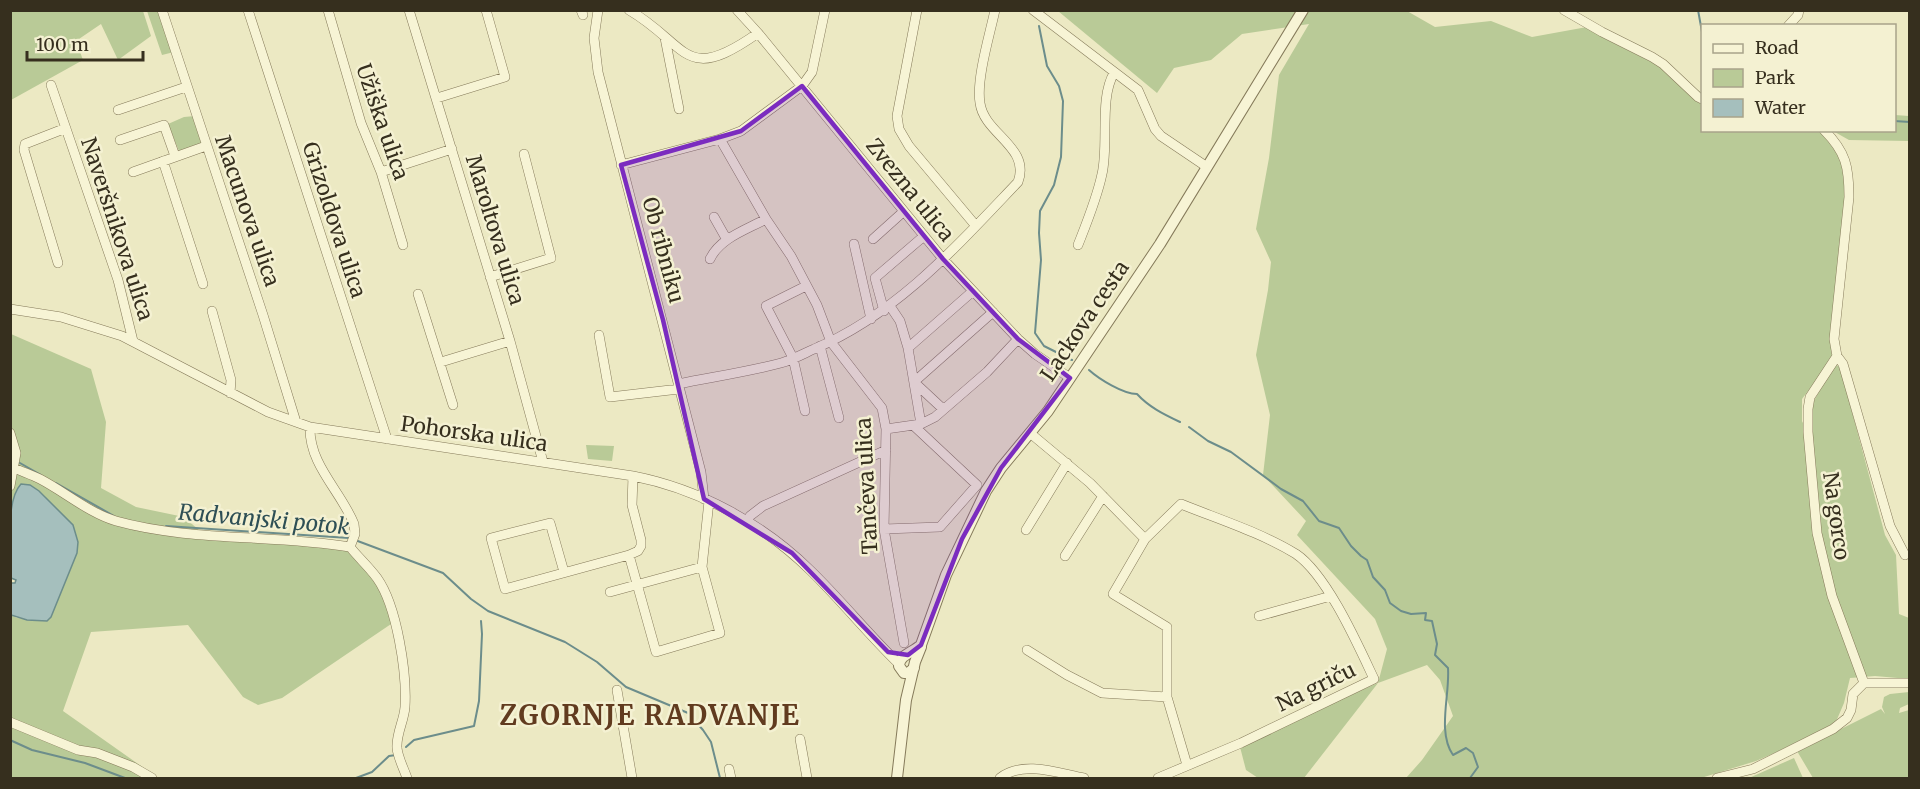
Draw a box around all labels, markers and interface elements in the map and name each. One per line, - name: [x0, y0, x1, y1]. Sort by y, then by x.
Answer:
- scale bar: [27, 24, 142, 62]
- legend: [1701, 24, 1896, 132]
- text: 100 m: [36, 33, 89, 56]
- text: Road: [1755, 36, 1799, 59]
- street label: Užiška ulica: [350, 60, 415, 183]
- text: Park: [1755, 66, 1796, 89]
- text: Water: [1754, 96, 1806, 119]
- street label: Macunova ulica: [209, 132, 286, 290]
- street label: Zvezna ulica: [860, 132, 960, 247]
- street label: Naveršnikova ulica: [75, 134, 160, 324]
- street label: Grizoldova ulica: [297, 139, 372, 301]
- street label: Maroltova ulica: [460, 152, 531, 308]
- street label: Ob ribniku: [636, 194, 691, 306]
- street label: Lackova cesta: [1034, 255, 1135, 386]
- street label: Pohorska ulica: [399, 410, 549, 457]
- street label: Tančeva ulica: [849, 417, 884, 555]
- street label: Na gorco: [1817, 470, 1856, 562]
- water label: Radvanjski potok: [177, 498, 351, 540]
- street label: Na griču: [1272, 656, 1360, 717]
- district label: ZGORNJE RADVANJE: [500, 698, 800, 732]

